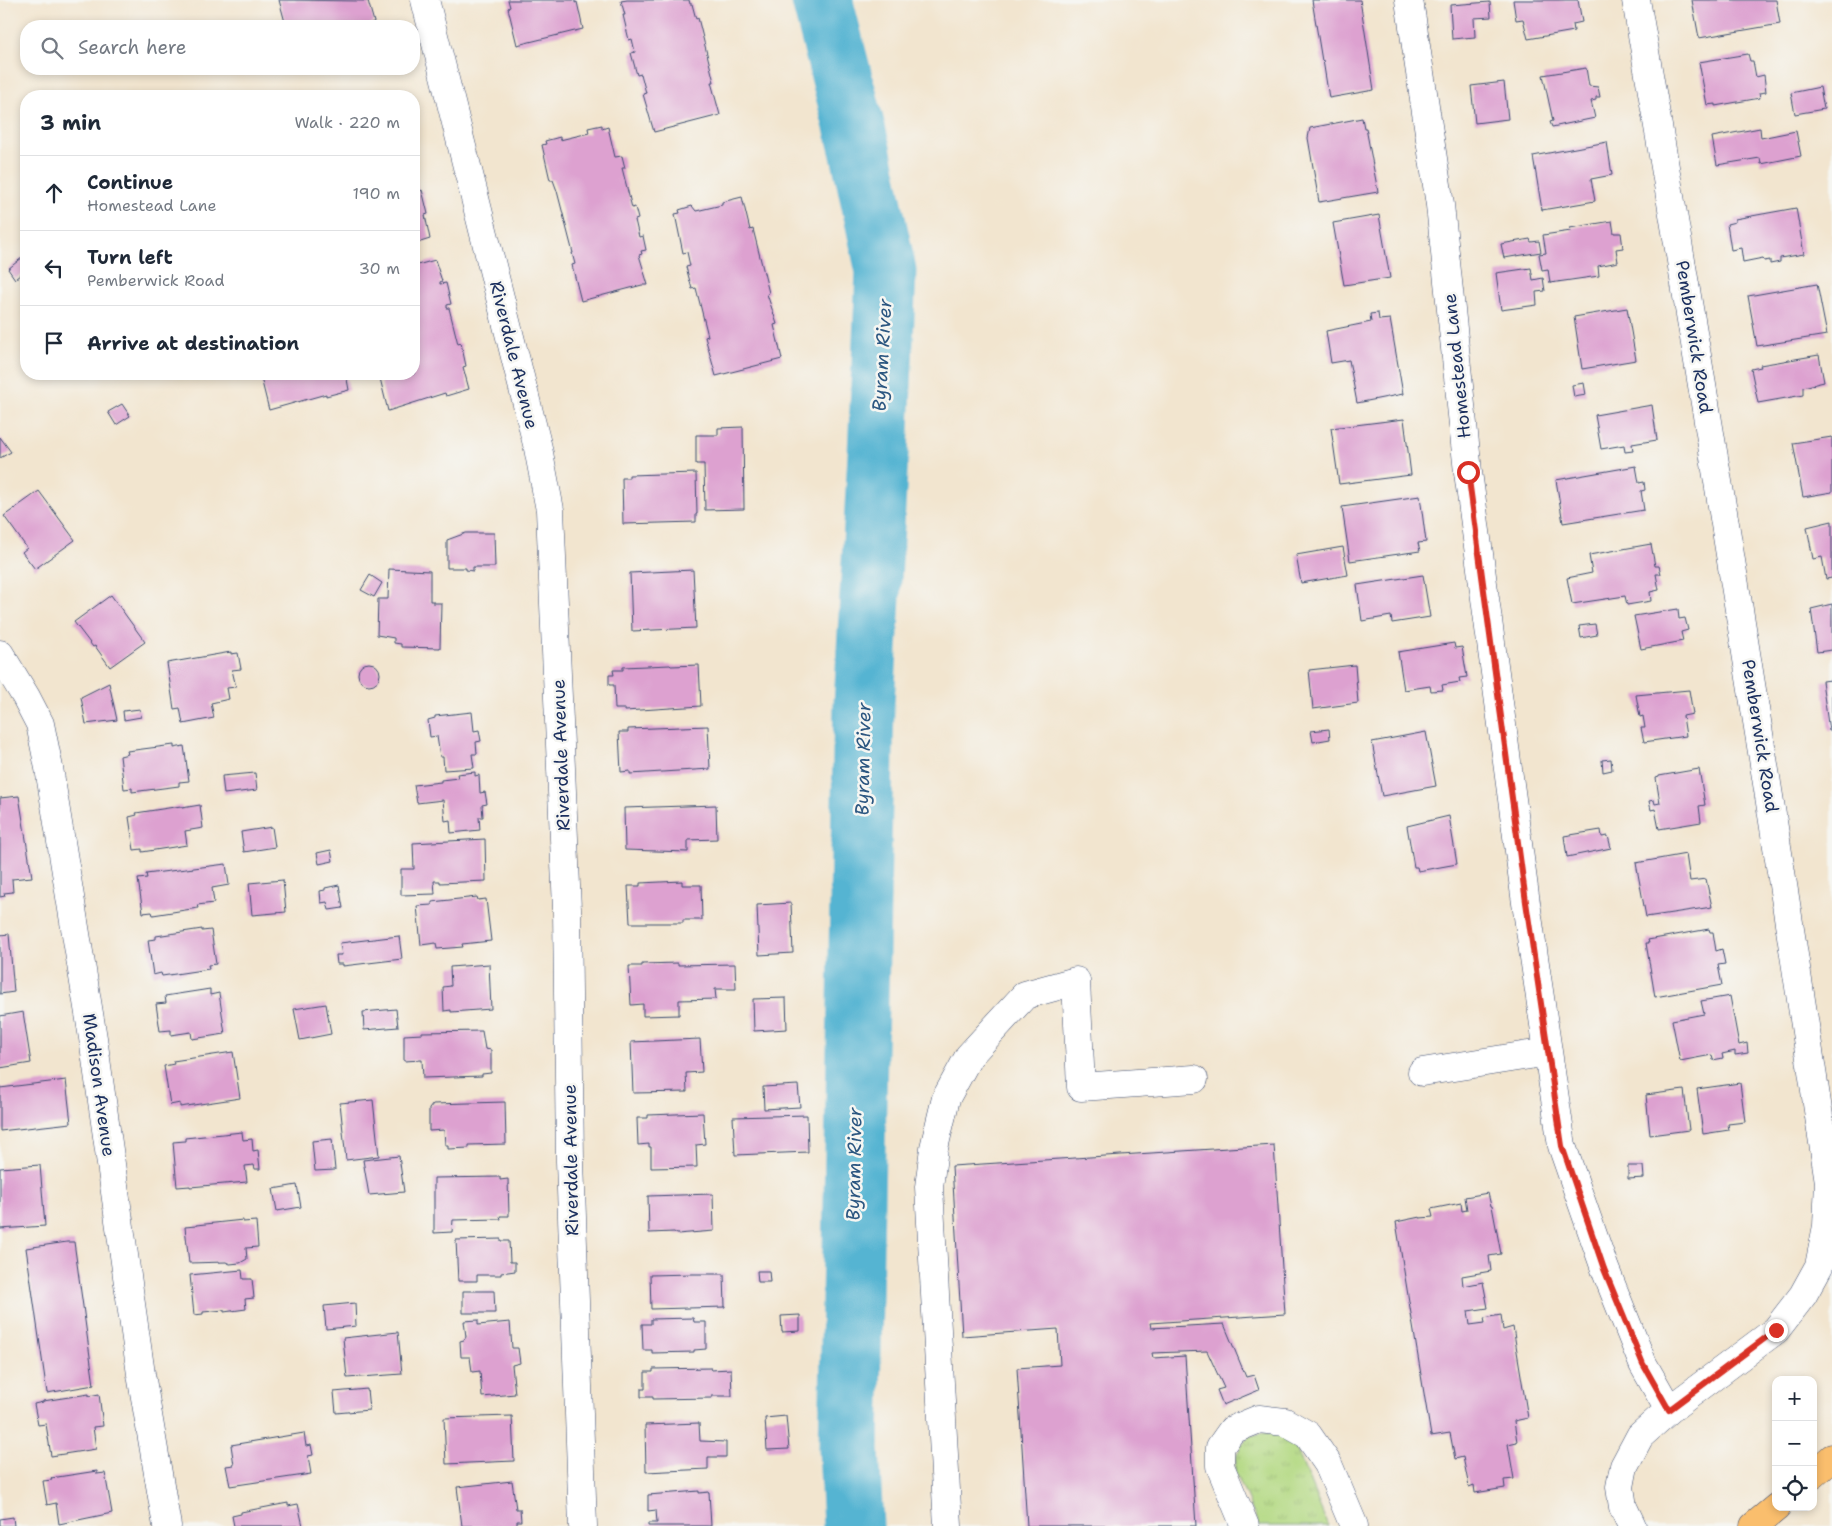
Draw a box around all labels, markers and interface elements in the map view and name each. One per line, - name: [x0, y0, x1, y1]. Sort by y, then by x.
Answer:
- search box: [20, 20, 420, 75]
- icon: search: [38, 34, 66, 62]
- text: Search here: [78, 35, 187, 60]
- text: 3 min: [40, 109, 101, 137]
- text: Walk · 220 m: [294, 112, 400, 133]
- text: Continue: [87, 170, 173, 195]
- icon: ahead: [40, 179, 68, 207]
- text: 190 m: [353, 183, 400, 204]
- text: Homestead Lane: [87, 195, 217, 216]
- text: Turn left: [87, 245, 173, 270]
- icon: left: [40, 254, 68, 282]
- text: 30 m: [359, 258, 400, 279]
- street label: Pemberwick Road: [1670, 259, 1718, 415]
- text: Pemberwick Road: [87, 270, 225, 291]
- street label: Riverdale Avenue: [484, 278, 544, 432]
- street label: Homestead Lane: [1437, 292, 1477, 440]
- water label: Byram River: [867, 297, 897, 412]
- icon: arrive: [40, 329, 68, 357]
- text: Arrive at destination: [87, 331, 299, 356]
- route start: [1457, 461, 1480, 484]
- street label: Pemberwick Road: [1736, 658, 1784, 814]
- street label: Riverdale Avenue: [546, 679, 576, 831]
- water label: Byram River: [850, 701, 877, 816]
- street label: Madison Avenue: [77, 1012, 121, 1158]
- street label: Riverdale Avenue: [558, 1084, 584, 1236]
- water label: Byram River: [841, 1106, 868, 1221]
- route end: [1765, 1319, 1788, 1342]
- map controls: [1772, 1376, 1817, 1511]
- button: +: [1772, 1376, 1817, 1421]
- button: −: [1772, 1421, 1817, 1466]
- button: locate: [1772, 1466, 1817, 1511]

